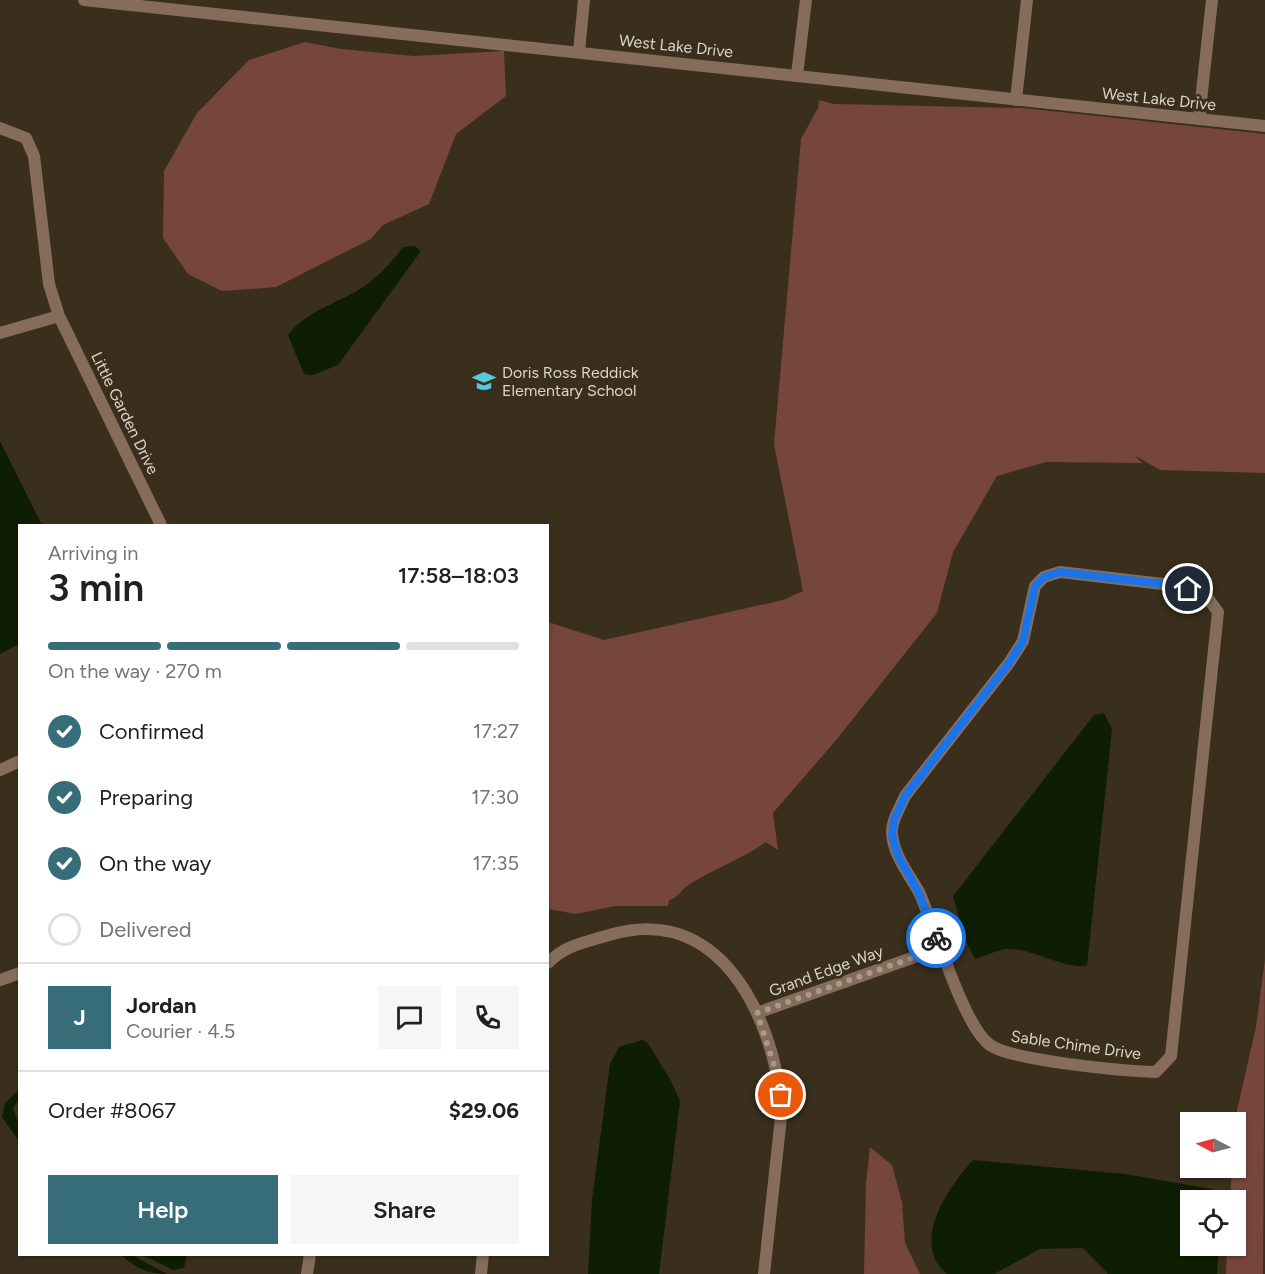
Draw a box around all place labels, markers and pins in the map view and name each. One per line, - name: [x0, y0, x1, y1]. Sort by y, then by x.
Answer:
- place label: Doris Ross Reddick Elementary School: [502, 363, 639, 400]
- school or university icon: Doris Ross Reddick Elementary School: [471, 368, 497, 394]
- pin: [1162, 563, 1213, 614]
- pin: [755, 1069, 806, 1120]

